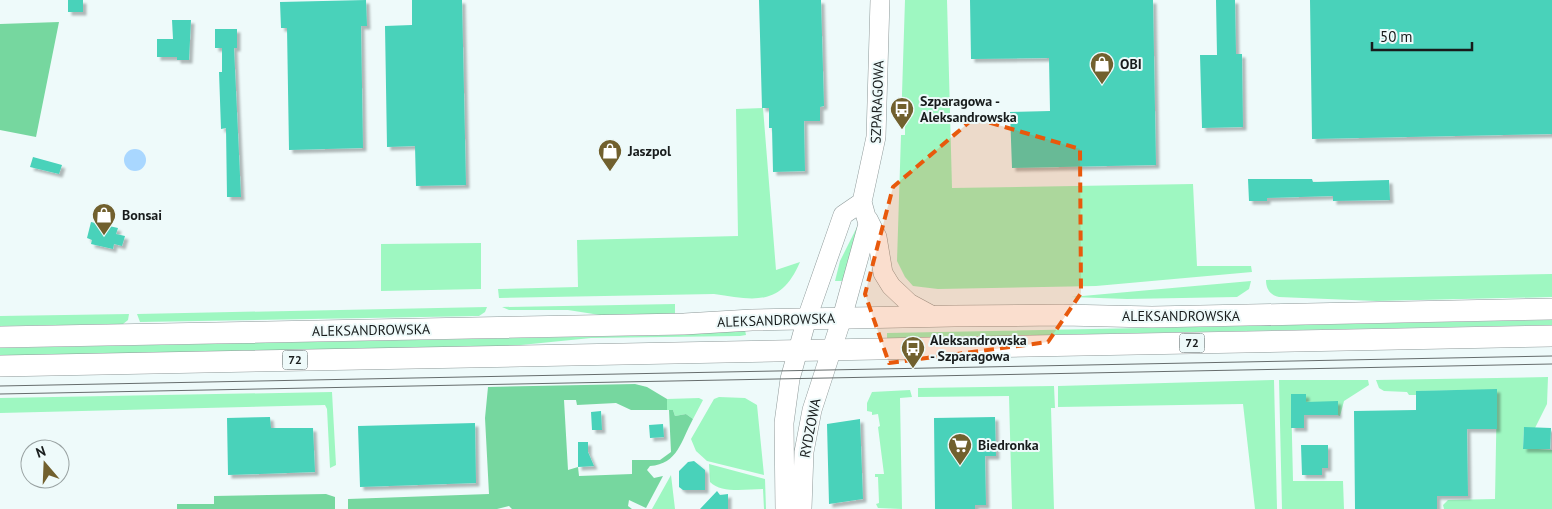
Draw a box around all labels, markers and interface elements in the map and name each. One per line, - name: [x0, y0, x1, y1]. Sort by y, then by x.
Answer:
- scale bar: [1372, 20, 1472, 52]
- text: 50 m: [1380, 27, 1413, 46]
- shop icon: OBI: [1089, 51, 1115, 85]
- place label: OBI: [1120, 55, 1142, 73]
- street label: SZPARAGOWA: [867, 59, 887, 144]
- place label: Szparagowa - Aleksandrowska: [920, 92, 1017, 126]
- bus stop icon: Szparagowa - Aleksandrowska: [889, 96, 915, 130]
- shop icon: Jaszpol: [597, 138, 623, 172]
- place label: Jaszpol: [627, 142, 672, 160]
- shop icon: Bonsai: [91, 202, 117, 236]
- place label: Bonsai: [122, 206, 162, 224]
- street label: ALEKSANDROWSKA: [1122, 307, 1241, 325]
- street label: ALEKSANDROWSKA: [717, 309, 836, 331]
- street label: ALEKSANDROWSKA: [312, 320, 431, 340]
- place label: Aleksandrowska - Szparagowa: [930, 331, 1027, 365]
- road number: 72: [1180, 333, 1204, 352]
- bus stop icon: Aleksandrowska - Szparagowa: [900, 335, 926, 369]
- road number: 72: [282, 350, 308, 370]
- street label: RYDZOWA: [795, 396, 825, 459]
- supermarket icon: Biedronka: [947, 432, 973, 466]
- place label: Biedronka: [978, 436, 1039, 454]
- north arrow: [20, 439, 70, 489]
- text: N: [33, 442, 48, 462]

